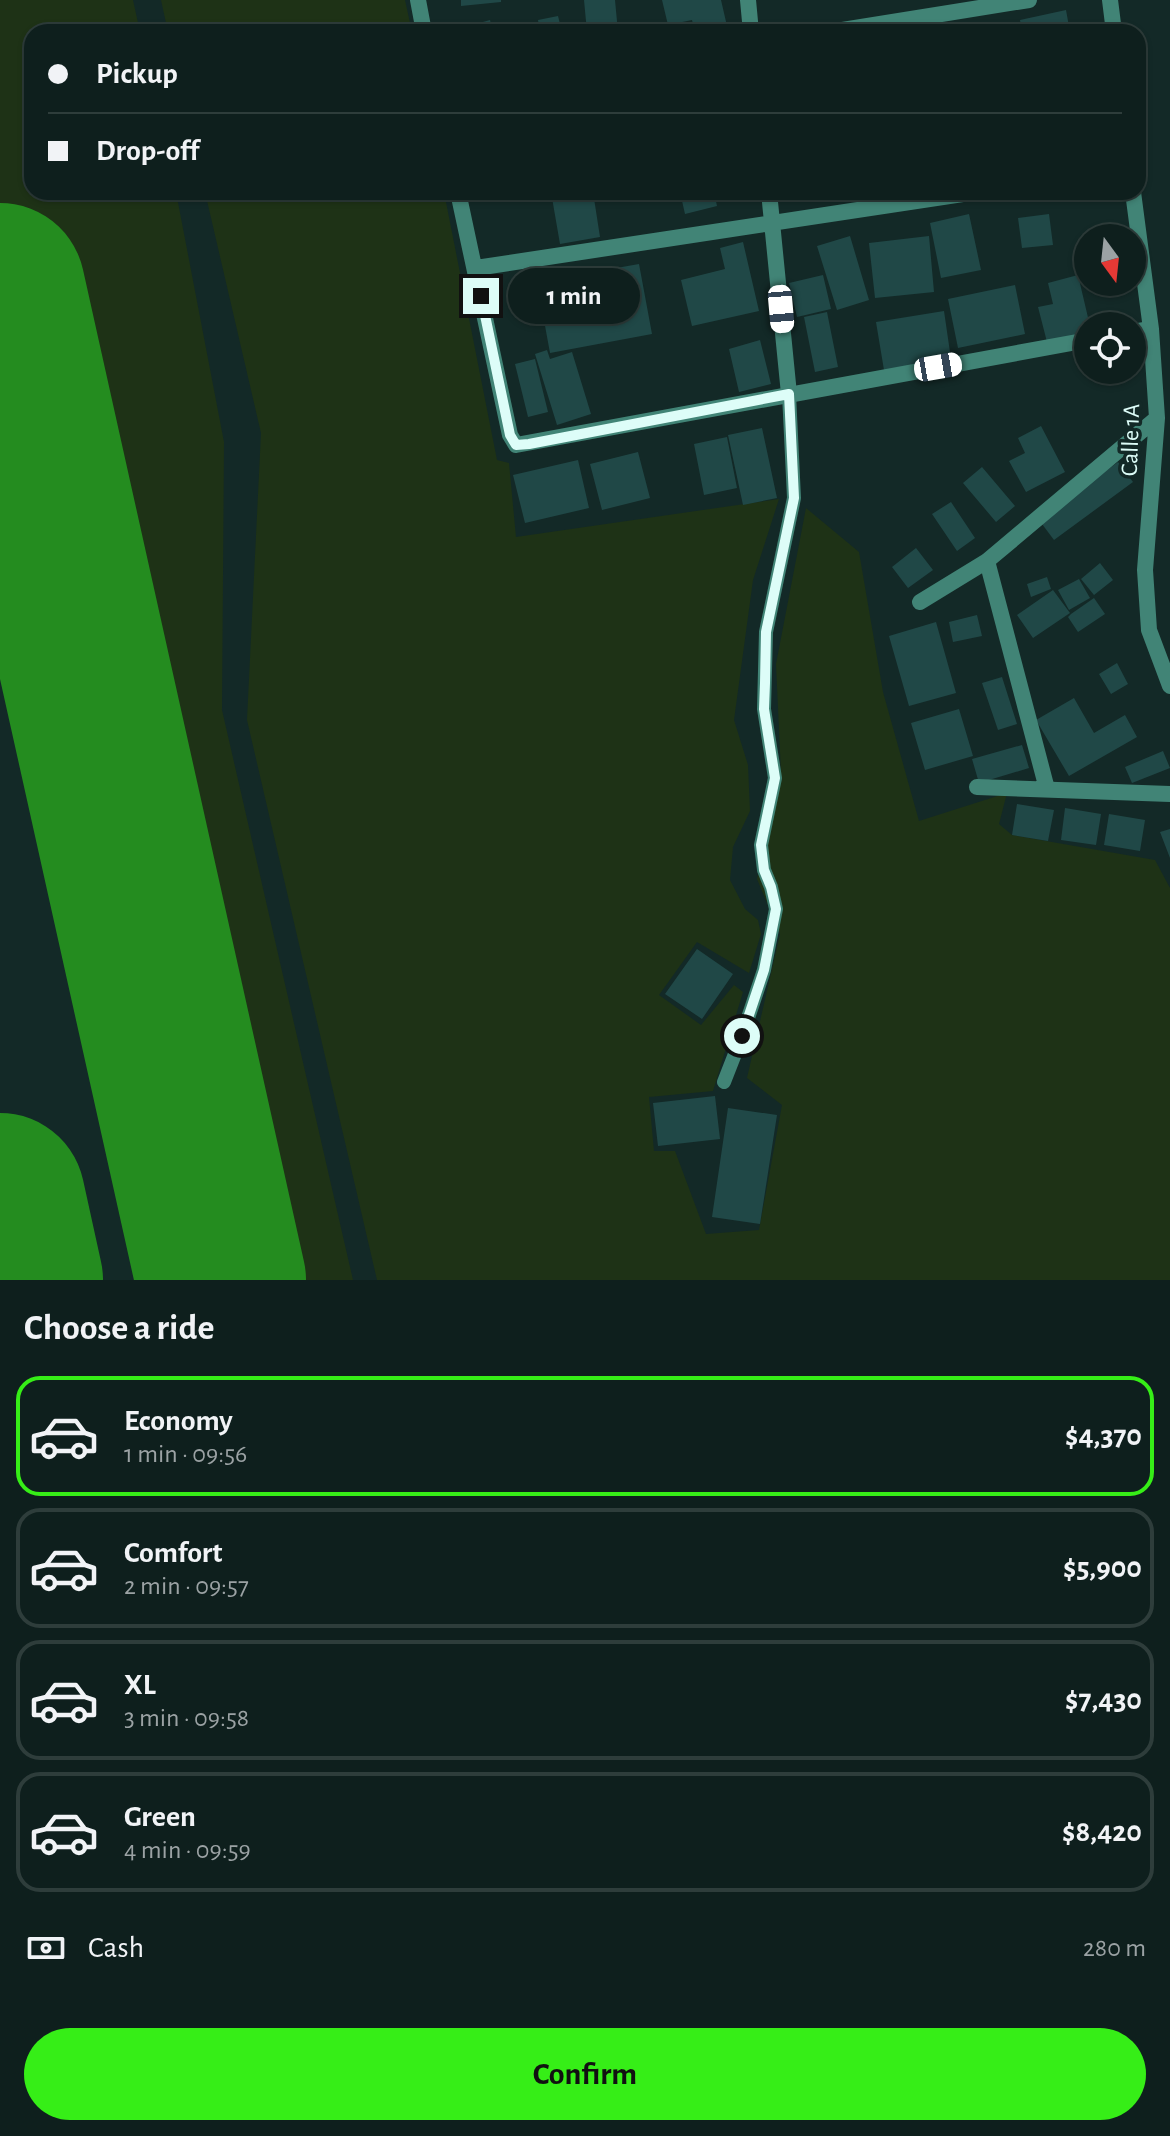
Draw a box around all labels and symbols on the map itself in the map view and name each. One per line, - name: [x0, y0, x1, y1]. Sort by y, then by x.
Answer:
- north arrow: [1074, 224, 1146, 296]
- callout: 1 min: [509, 268, 641, 324]
- route end: [463, 278, 499, 314]
- car: [767, 284, 795, 334]
- car: [912, 351, 964, 383]
- street label: Calle 1A: [1118, 403, 1144, 477]
- route start: [724, 1018, 760, 1054]

